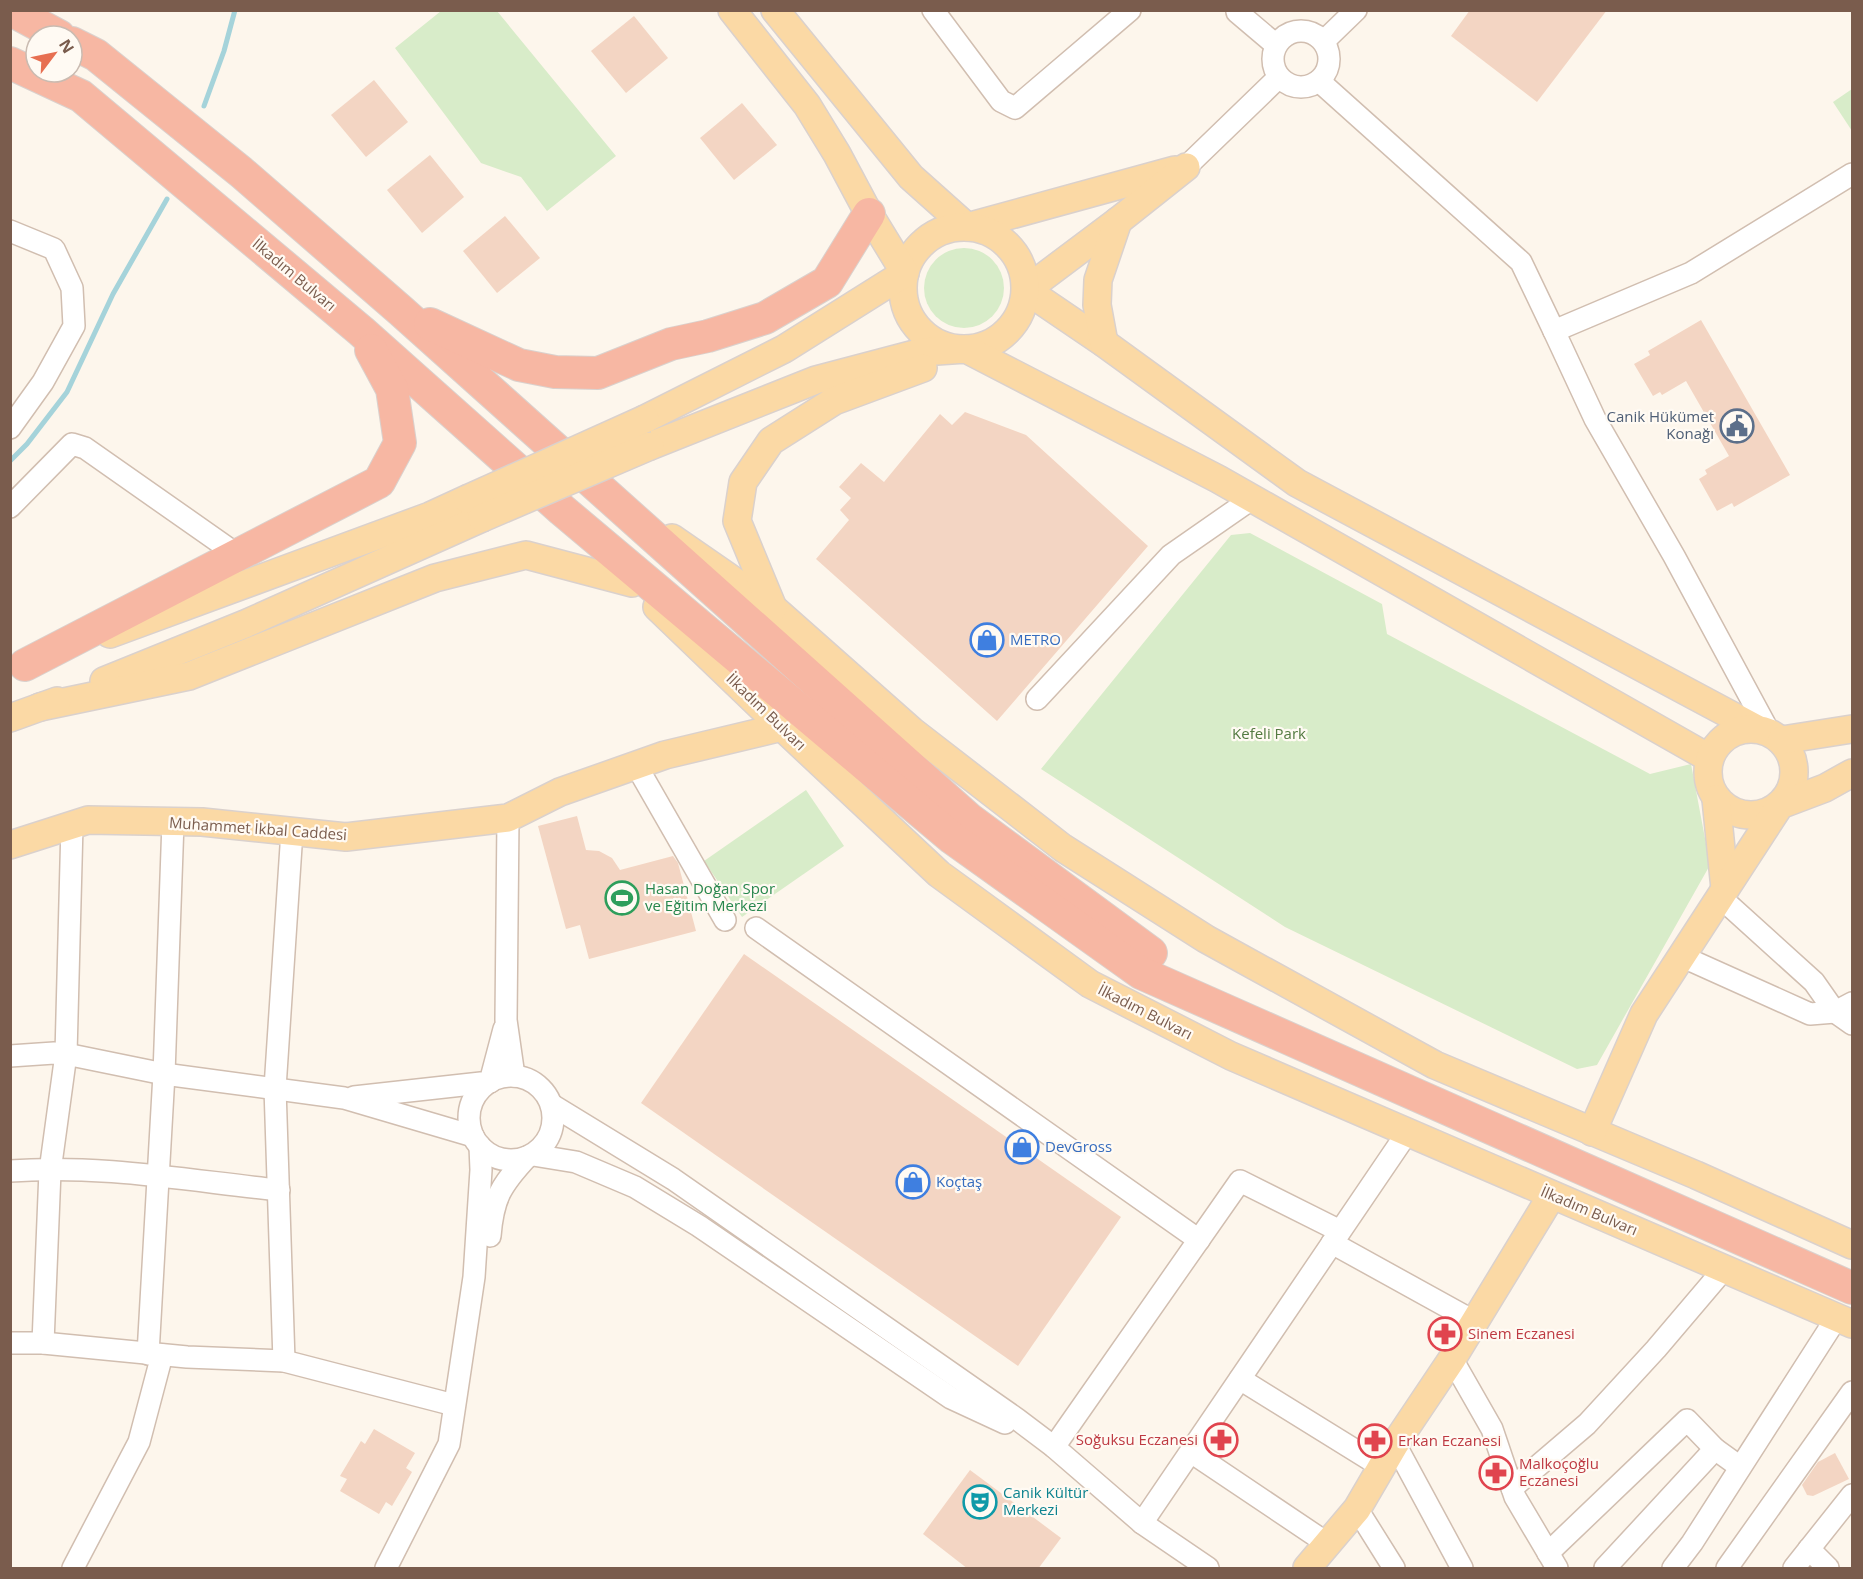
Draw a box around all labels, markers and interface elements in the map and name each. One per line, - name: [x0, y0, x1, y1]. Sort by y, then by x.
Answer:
- north arrow: [24, 24, 84, 84]
- text: N: [54, 35, 79, 57]
- street label: İlkadım Bulvarı: [249, 233, 341, 315]
- place label: Canik Hükümet Konağı: [1606, 406, 1714, 443]
- public building icon: Canik Hükümet Konağı: [1719, 408, 1755, 444]
- shop icon: METRO: [969, 622, 1005, 658]
- place label: METRO: [1010, 629, 1061, 649]
- street label: İlkadım Bulvarı: [723, 668, 811, 754]
- park label: Kefeli Park: [1232, 723, 1306, 743]
- street label: Muhammet İkbal Caddesi: [168, 812, 348, 844]
- place label: Hasan Doğan Spor ve Eğitim Merkezi: [645, 878, 775, 915]
- sports icon: Hasan Doğan Spor ve Eğitim Merkezi: [604, 880, 640, 916]
- street label: İlkadım Bulvarı: [1095, 979, 1196, 1043]
- shop icon: DevGross: [1004, 1129, 1040, 1165]
- place label: DevGross: [1045, 1136, 1112, 1156]
- shop icon: Koçtaş: [895, 1164, 931, 1200]
- place label: Koçtaş: [936, 1171, 982, 1191]
- street label: İlkadım Bulvarı: [1538, 1181, 1641, 1239]
- pharmacy icon: Sinem Eczanesi: [1427, 1316, 1463, 1352]
- place label: Sinem Eczanesi: [1468, 1323, 1575, 1343]
- pharmacy icon: Soğuksu Eczanesi: [1203, 1422, 1239, 1458]
- pharmacy icon: Erkan Eczanesi: [1357, 1423, 1393, 1459]
- place label: Soğuksu Eczanesi: [1076, 1429, 1198, 1449]
- place label: Erkan Eczanesi: [1398, 1430, 1501, 1450]
- place label: Malkoçoğlu Eczanesi: [1519, 1453, 1599, 1490]
- pharmacy icon: Malkoçoğlu Eczanesi: [1478, 1455, 1514, 1491]
- place label: Canik Kültür Merkezi: [1003, 1482, 1088, 1519]
- theatre icon: Canik Kültür Merkezi: [962, 1484, 998, 1520]

